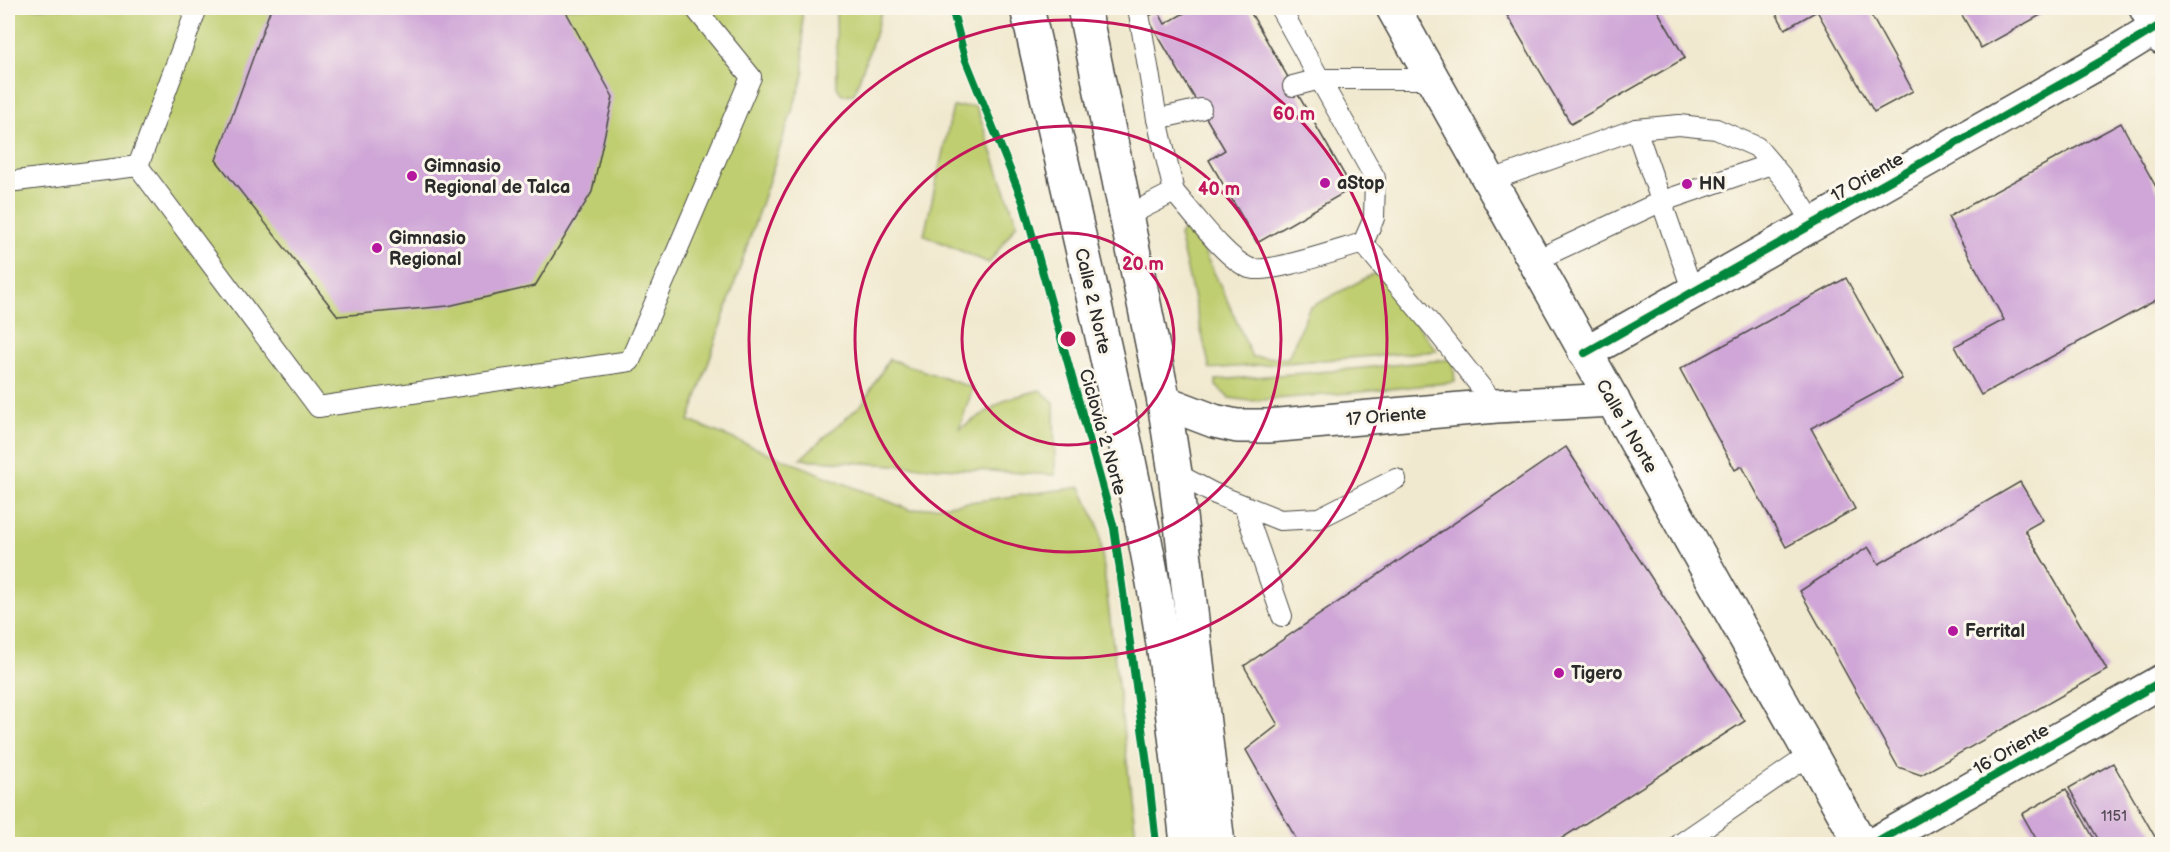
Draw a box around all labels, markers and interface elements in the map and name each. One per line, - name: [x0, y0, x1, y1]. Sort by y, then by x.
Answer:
- text: 60 m: [1273, 104, 1315, 125]
- street label: 17 Oriente: [1827, 148, 1908, 207]
- place label: Gimnasio Regional de Talca: [424, 156, 570, 198]
- marker: Gimnasio Regional de Talca: [405, 169, 419, 183]
- place label: aStop: [1337, 173, 1385, 194]
- place label: HN: [1699, 174, 1726, 195]
- marker: aStop: [1318, 176, 1332, 190]
- marker: HN: [1680, 177, 1694, 191]
- text: 40 m: [1198, 179, 1240, 200]
- place label: Gimnasio Regional: [389, 228, 466, 270]
- marker: Gimnasio Regional: [370, 241, 384, 255]
- street label: Calle 2 Norte: [1070, 246, 1115, 356]
- text: 20 m: [1122, 254, 1164, 275]
- centre of rings: [1058, 329, 1078, 349]
- street label: Ciclovía 2 Norte: [1074, 367, 1131, 498]
- street label: Calle 1 Norte: [1591, 376, 1662, 477]
- street label: 17 Oriente: [1345, 403, 1427, 430]
- place label: Ferrital: [1965, 621, 2025, 642]
- marker: Ferrital: [1946, 624, 1960, 638]
- place label: Tigero: [1571, 663, 1623, 684]
- marker: Tigero: [1552, 666, 1566, 680]
- street label: 16 Oriente: [1970, 719, 2053, 779]
- house number: 1151: [2101, 807, 2127, 826]

